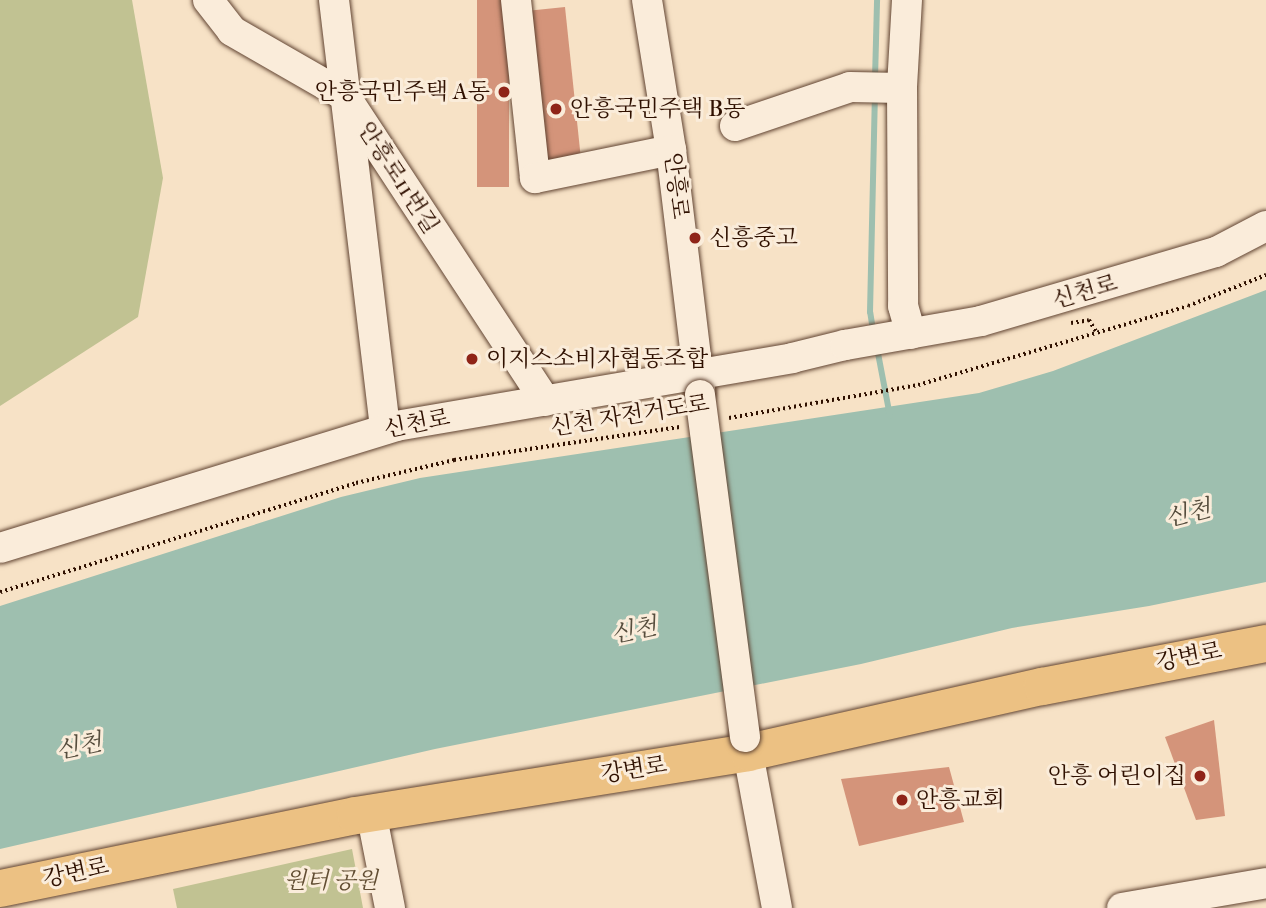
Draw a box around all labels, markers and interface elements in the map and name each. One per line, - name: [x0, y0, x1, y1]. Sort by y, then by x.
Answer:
- place label: 안흥국민주택 A동: [315, 78, 490, 106]
- marker: 안흥국민주택 A동: [496, 84, 512, 100]
- place label: 안흥국민주택 B동: [570, 95, 745, 123]
- marker: 안흥국민주택 B동: [548, 101, 564, 117]
- street label: 안흥로11번길: [352, 117, 444, 239]
- street label: 안흥로: [658, 151, 694, 221]
- place label: 신흥중고: [709, 224, 798, 252]
- marker: 신흥중고: [687, 230, 703, 246]
- street label: 신천로: [1049, 270, 1121, 314]
- place label: 이지스소비자협동조합: [486, 345, 708, 373]
- marker: 이지스소비자협동조합: [464, 351, 480, 367]
- street label: 신천 자전거도로: [549, 390, 711, 442]
- street label: 신천로: [382, 404, 452, 444]
- water label: 신천: [1162, 494, 1214, 534]
- water label: 신천: [608, 612, 660, 650]
- street label: 강변로: [1154, 637, 1224, 677]
- water label: 신천: [53, 728, 105, 766]
- street label: 강변로: [599, 751, 669, 789]
- place label: 안흥 어린이집: [1048, 762, 1186, 790]
- marker: 안흥 어린이집: [1192, 768, 1208, 784]
- place label: 안흥교회: [916, 786, 1005, 814]
- marker: 안흥교회: [894, 792, 910, 808]
- street label: 강변로: [41, 853, 111, 893]
- park label: 원터 공원: [284, 867, 378, 895]

